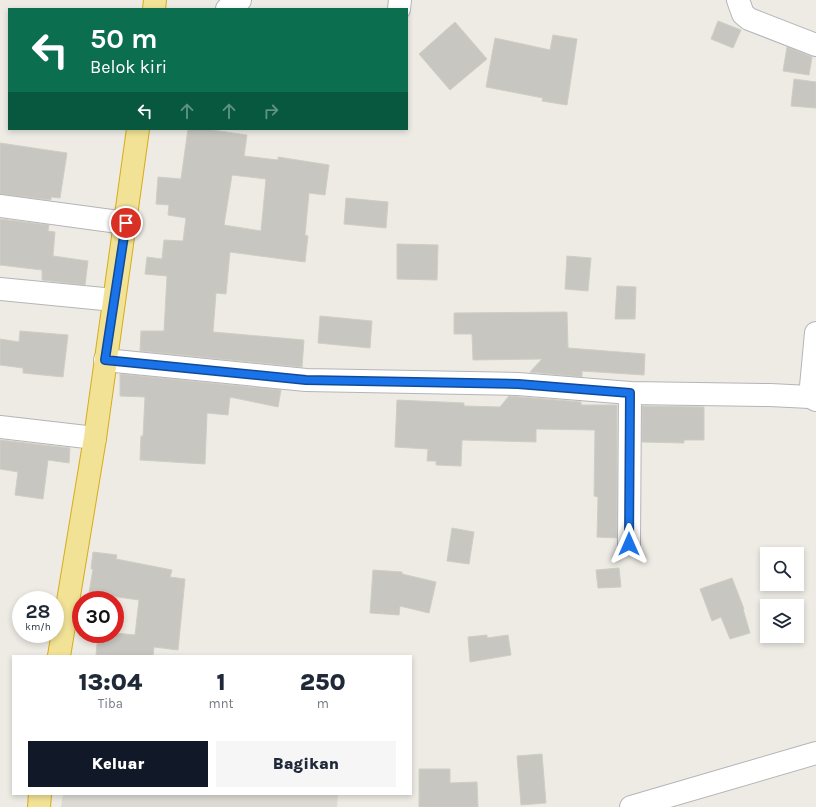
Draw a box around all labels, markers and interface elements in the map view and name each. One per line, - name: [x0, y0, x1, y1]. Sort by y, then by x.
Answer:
- text: 50 m: [90, 22, 158, 55]
- icon: left: [24, 24, 76, 76]
- text: Belok kiri: [90, 56, 167, 78]
- icon: left: [134, 100, 156, 122]
- icon: ahead: [176, 100, 198, 122]
- icon: ahead: [218, 100, 240, 122]
- icon: right: [260, 100, 282, 122]
- pin: [109, 206, 143, 240]
- icon: arrive: [115, 212, 137, 234]
- position arrow: [608, 523, 650, 565]
- map controls: [760, 547, 804, 643]
- button: search: [760, 547, 804, 591]
- speed limit sign: 30: [72, 591, 124, 643]
- button: layers: [760, 599, 804, 643]
- text: 28: [25, 600, 51, 623]
- text: km/h: [25, 621, 51, 633]
- text: 13:04: [78, 668, 142, 696]
- text: 1: [216, 668, 226, 696]
- text: 250: [300, 668, 346, 696]
- text: Tiba: [98, 696, 123, 711]
- text: mnt: [209, 696, 233, 711]
- text: m: [317, 696, 329, 711]
- button: Keluar: [28, 741, 208, 787]
- button: Bagikan: [216, 741, 396, 787]

